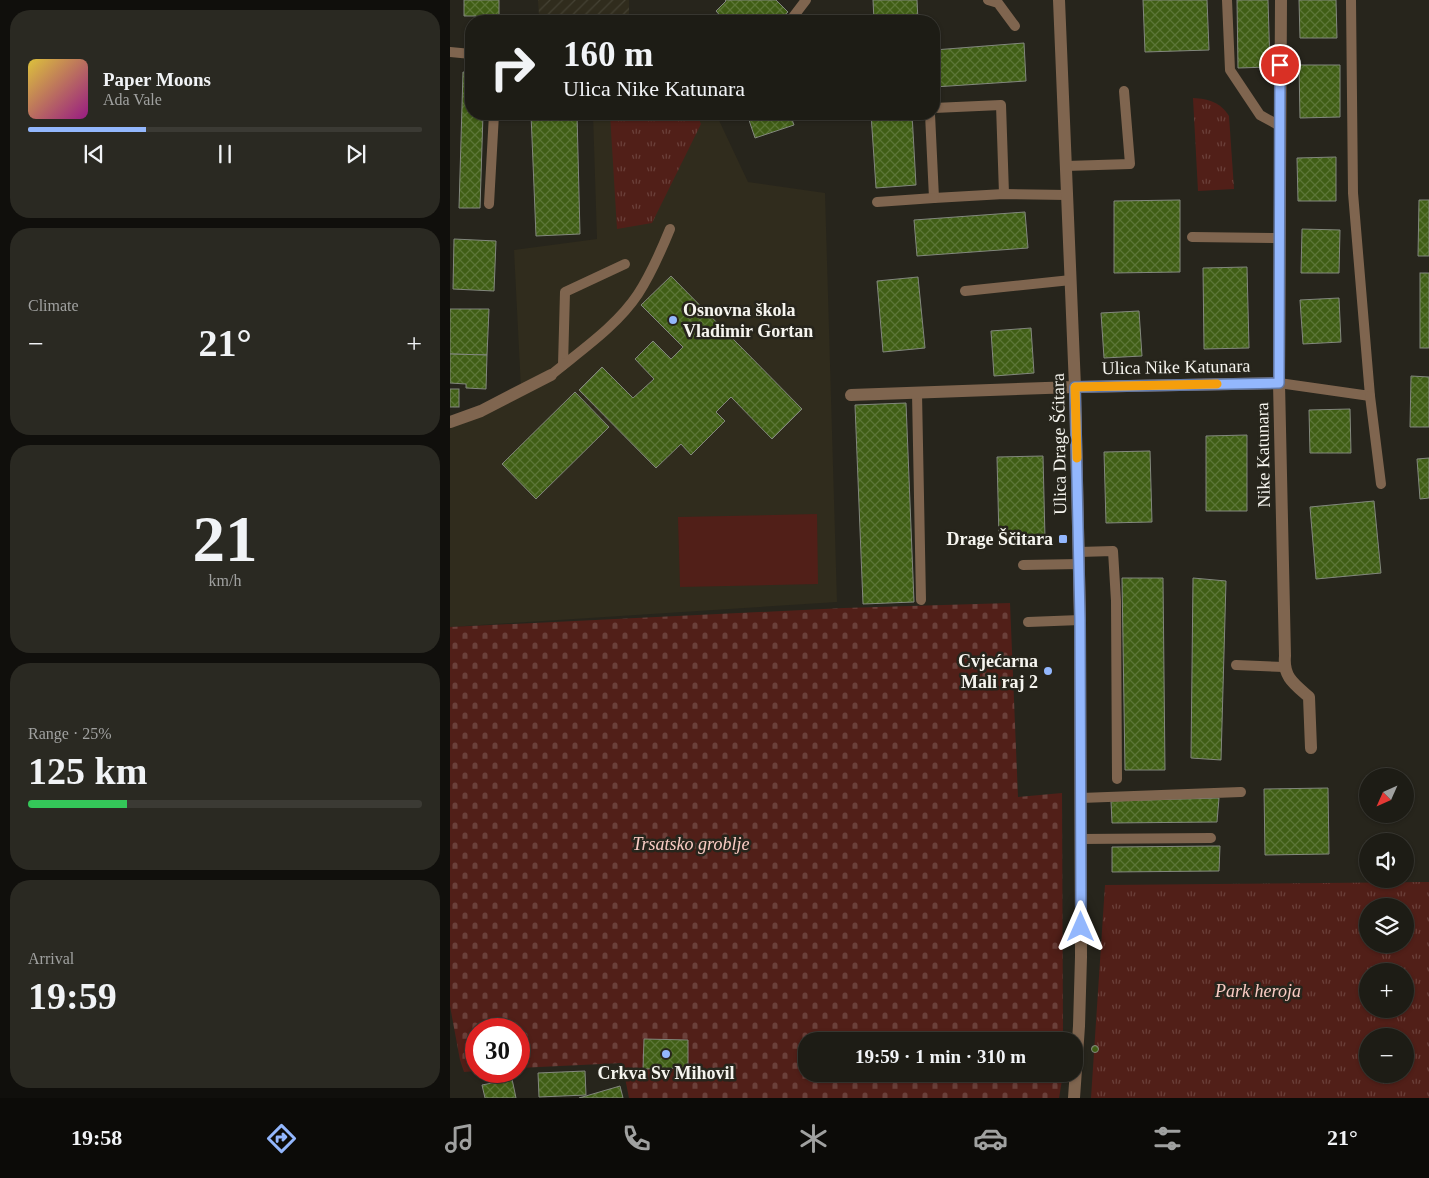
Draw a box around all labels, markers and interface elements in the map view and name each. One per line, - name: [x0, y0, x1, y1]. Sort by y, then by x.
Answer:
- icon: right: [480, 35, 545, 100]
- text: 160 m: [563, 35, 653, 74]
- pin: [1259, 44, 1301, 86]
- icon: arrive: [1266, 51, 1294, 79]
- text: Paper Moons: [103, 69, 211, 90]
- text: Ulica Nike Katunara: [563, 76, 745, 101]
- text: Ada Vale: [103, 91, 162, 108]
- icon: previous: [80, 140, 108, 168]
- icon: pause: [211, 140, 239, 168]
- icon: next: [342, 140, 370, 168]
- text: Climate: [28, 297, 79, 314]
- place label: Osnovna škola Vladimir Gortan: [683, 300, 813, 341]
- marker: Osnovna škola Vladimir Gortan: [667, 314, 679, 326]
- text: 21°: [198, 322, 252, 364]
- text: −: [28, 328, 44, 359]
- text: +: [406, 328, 422, 359]
- street label: Ulica Nike Katunara: [1101, 356, 1251, 378]
- street label: Ulica Drage Šćitara: [1047, 373, 1070, 515]
- street label: Nike Katunara: [1252, 402, 1274, 508]
- text: 21: [193, 503, 258, 575]
- place label: Drage Ščitara: [947, 528, 1053, 549]
- marker: Drage Ščitara: [1057, 533, 1069, 545]
- text: km/h: [209, 572, 241, 589]
- place label: Cvjećarna Mali raj 2: [958, 651, 1038, 692]
- marker: Cvjećarna Mali raj 2: [1042, 665, 1054, 677]
- text: Range · 25%: [28, 725, 112, 742]
- text: 125 km: [28, 750, 147, 792]
- north arrow: [1359, 768, 1414, 822]
- map controls: [1359, 768, 1414, 1083]
- button: sound: [1359, 833, 1414, 888]
- park label: Trsatsko groblje: [633, 834, 749, 854]
- button: layers: [1359, 898, 1414, 953]
- position arrow: [1054, 900, 1106, 952]
- text: Arrival: [28, 950, 74, 967]
- button: +: [1359, 963, 1414, 1018]
- text: 19:59: [28, 975, 117, 1017]
- park label: Park heroja: [1214, 981, 1301, 1001]
- speed limit sign: 30: [465, 1018, 530, 1083]
- button: −: [1359, 1028, 1414, 1083]
- text: 19:59 · 1 min · 310 m: [855, 1046, 1026, 1067]
- marker: Crkva Sv Mihovil: [660, 1048, 672, 1060]
- place label: Crkva Sv Mihovil: [597, 1063, 735, 1083]
- icon: directions: [264, 1121, 299, 1156]
- icon: music: [442, 1121, 477, 1156]
- icon: phone: [619, 1121, 654, 1156]
- icon: climate: [796, 1121, 831, 1156]
- icon: car: [973, 1121, 1008, 1156]
- icon: filters: [1150, 1121, 1185, 1156]
- text: 19:58: [71, 1125, 122, 1150]
- text: 21°: [1327, 1125, 1358, 1150]

